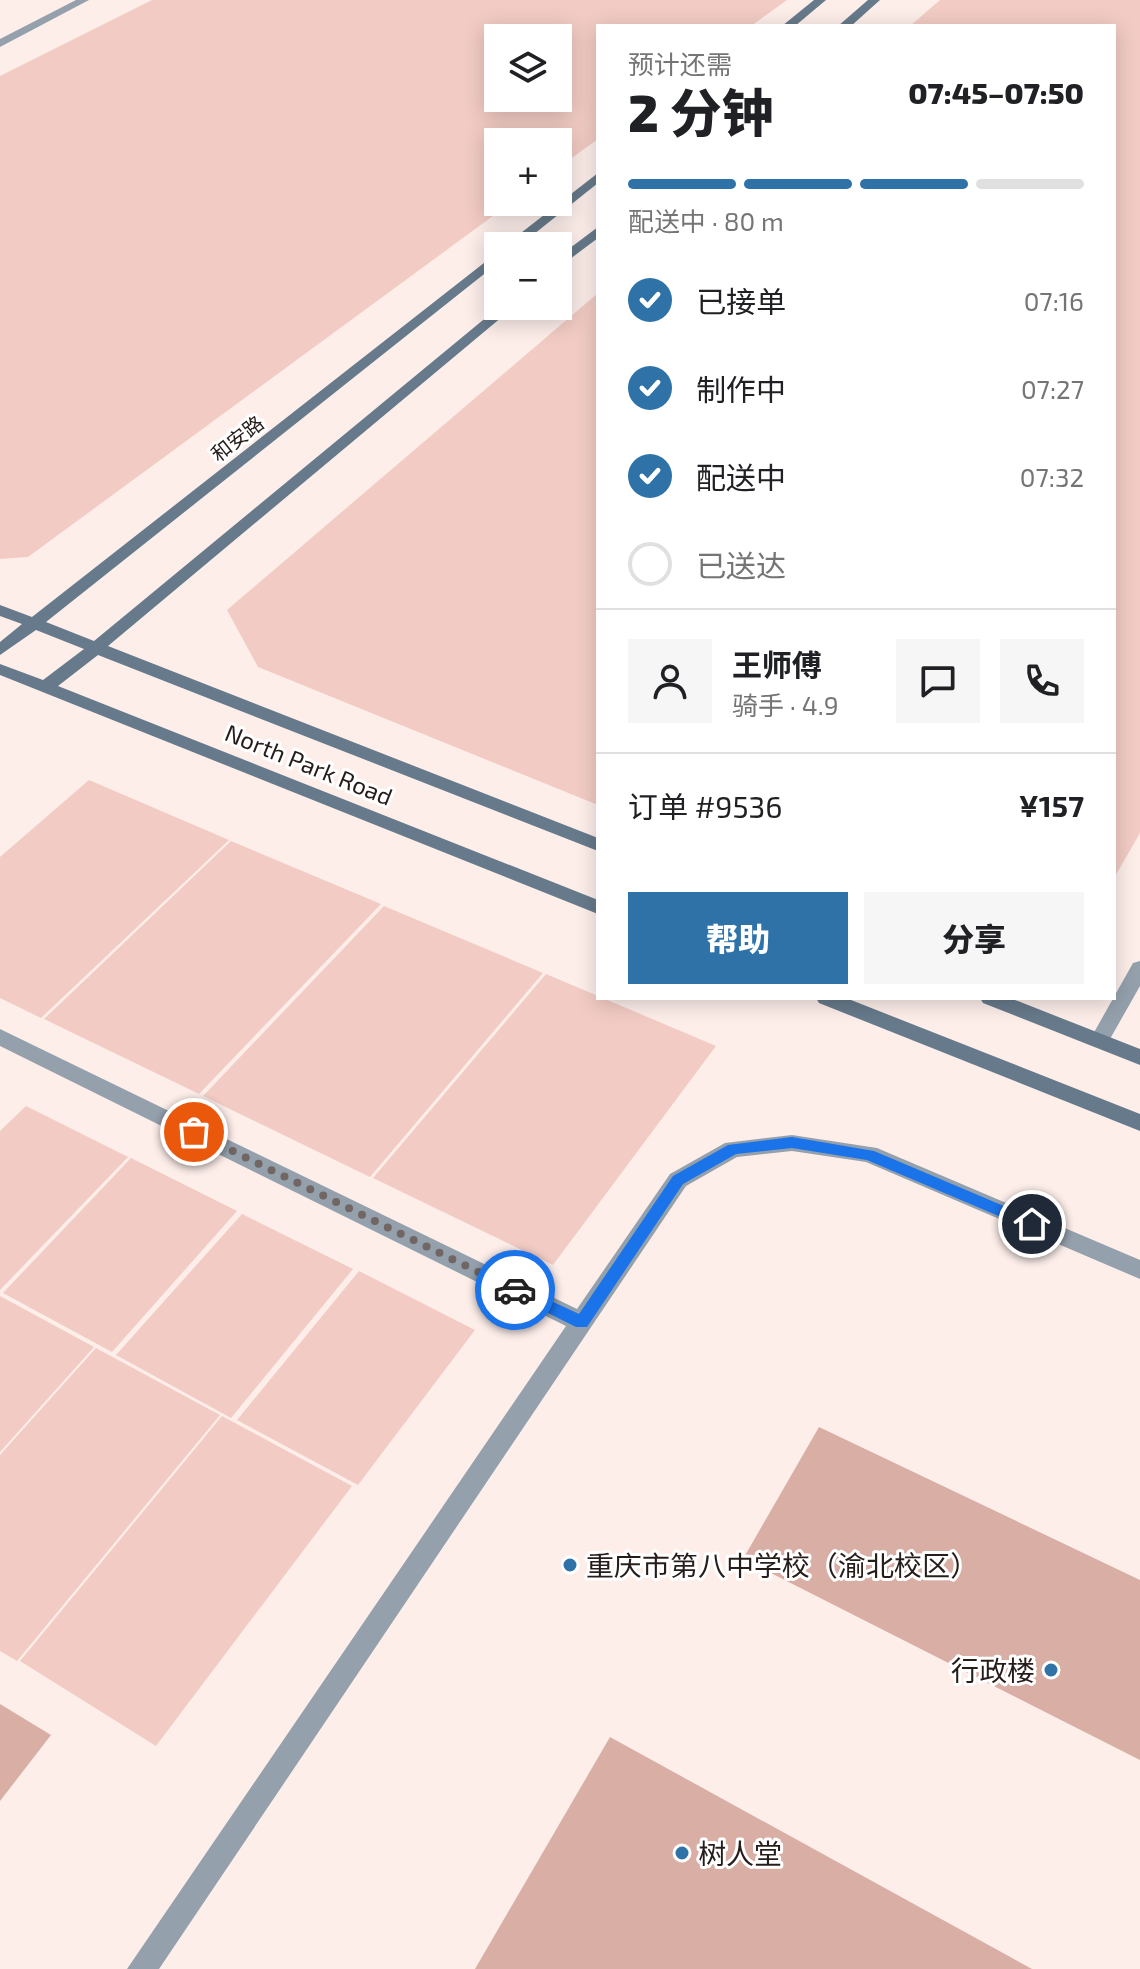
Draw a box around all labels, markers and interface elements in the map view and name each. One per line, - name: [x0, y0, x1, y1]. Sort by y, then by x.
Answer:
- map controls: [484, 24, 572, 320]
- button: layers: [484, 24, 572, 112]
- text: 预计还需: [628, 48, 732, 79]
- text: 07:45–07:50: [908, 74, 1084, 110]
- text: 2 分钟: [628, 80, 774, 142]
- button: +: [484, 128, 572, 216]
- text: 配送中 · 80 m: [628, 205, 784, 236]
- button: −: [484, 232, 572, 320]
- icon: check: [628, 278, 672, 322]
- text: 已接单: [696, 283, 786, 319]
- text: 07:16: [1024, 285, 1084, 316]
- icon: check: [628, 366, 672, 410]
- text: 制作中: [696, 371, 786, 407]
- text: 07:27: [1021, 373, 1084, 404]
- street label: 和安路: [206, 410, 268, 466]
- icon: check: [628, 454, 672, 498]
- text: 配送中: [696, 459, 786, 495]
- text: 07:32: [1020, 461, 1084, 492]
- text: 已送达: [696, 547, 786, 583]
- button: person: [628, 639, 712, 723]
- button: chat: [896, 639, 980, 723]
- button: phone: [1000, 639, 1084, 723]
- text: 王师傅: [732, 646, 822, 682]
- text: 骑手 · 4.9: [732, 689, 839, 720]
- street label: North Park Road: [221, 717, 397, 811]
- text: ¥157: [1019, 787, 1084, 823]
- text: 订单 #9536: [628, 788, 782, 824]
- button: 帮助: [628, 892, 848, 984]
- button: 分享: [864, 892, 1084, 984]
- pin: [160, 1098, 228, 1166]
- icon: bag: [172, 1110, 216, 1154]
- pin: [998, 1190, 1066, 1258]
- icon: home: [1010, 1202, 1054, 1246]
- courier: [475, 1250, 555, 1330]
- icon: car: [493, 1268, 537, 1312]
- place label: 重庆市第八中学校（渝北校区）: [586, 1548, 978, 1582]
- marker: 重庆市第八中学校（渝北校区）: [561, 1556, 579, 1574]
- place label: 行政楼: [951, 1653, 1035, 1687]
- marker: 行政楼: [1042, 1661, 1060, 1679]
- place label: 树人堂: [698, 1836, 782, 1870]
- marker: 树人堂: [673, 1844, 691, 1862]

